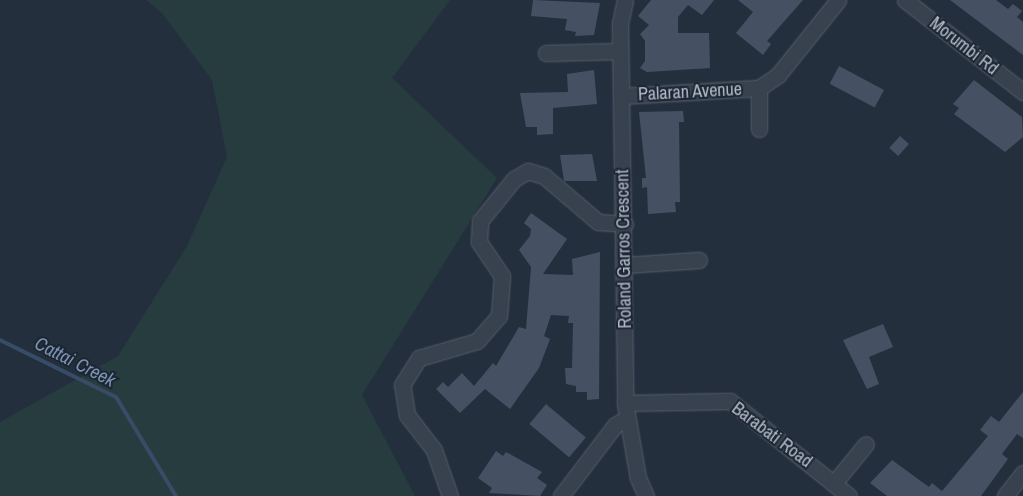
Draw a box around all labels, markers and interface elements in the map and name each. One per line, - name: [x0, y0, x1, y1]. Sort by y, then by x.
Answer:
- street label: Morumbi Rd: [925, 12, 1003, 80]
- street label: Palaran Avenue: [637, 78, 743, 106]
- street label: Roland Garros Crescent: [612, 169, 636, 329]
- water label: Cattai Creek: [31, 332, 119, 392]
- street label: Barabati Road: [727, 398, 817, 472]

